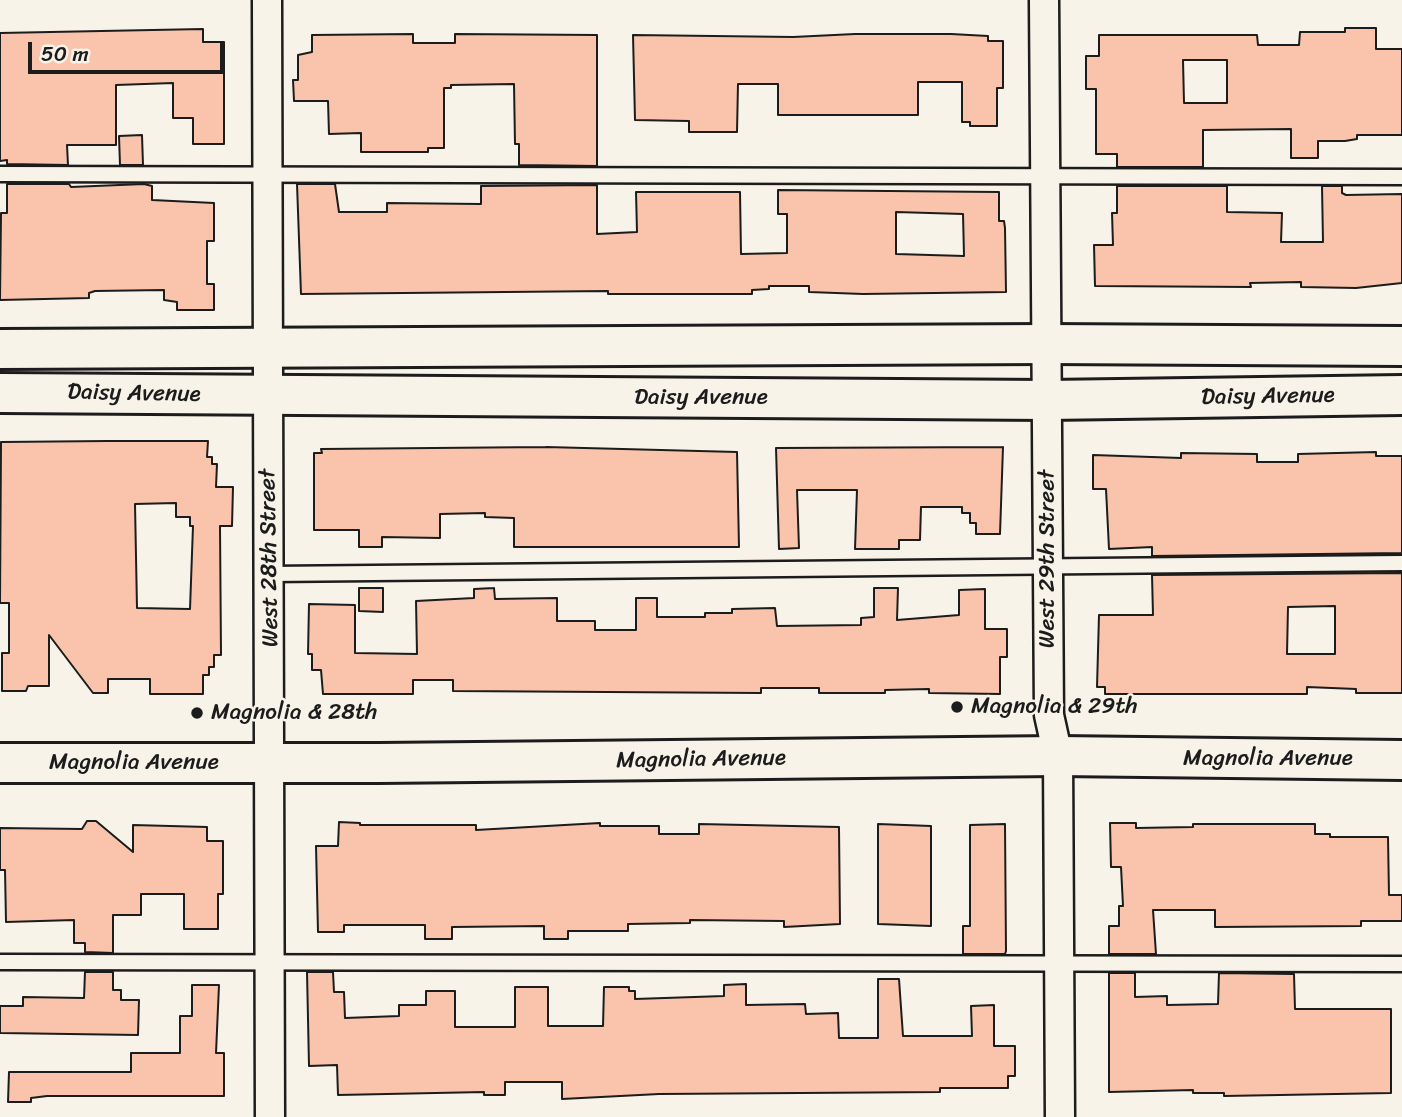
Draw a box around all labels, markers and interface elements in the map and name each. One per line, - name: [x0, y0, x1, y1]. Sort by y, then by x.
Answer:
- scale bar: [32, 28, 228, 72]
- text: 50 m: [41, 35, 89, 73]
- street label: Daisy Avenue: [67, 379, 201, 409]
- street label: Daisy Avenue: [1201, 382, 1335, 412]
- street label: Daisy Avenue: [634, 384, 768, 412]
- street label: West 28th Street: [255, 469, 285, 647]
- street label: West 29th Street: [1034, 470, 1062, 648]
- place label: Magnolia & 29th: [971, 693, 1137, 721]
- place label: Magnolia & 28th: [211, 699, 377, 727]
- marker: Magnolia & 29th: [949, 699, 965, 715]
- marker: Magnolia & 28th: [189, 705, 205, 721]
- street label: Magnolia Avenue: [616, 745, 786, 775]
- street label: Magnolia Avenue: [1183, 745, 1353, 773]
- street label: Magnolia Avenue: [49, 749, 219, 777]

